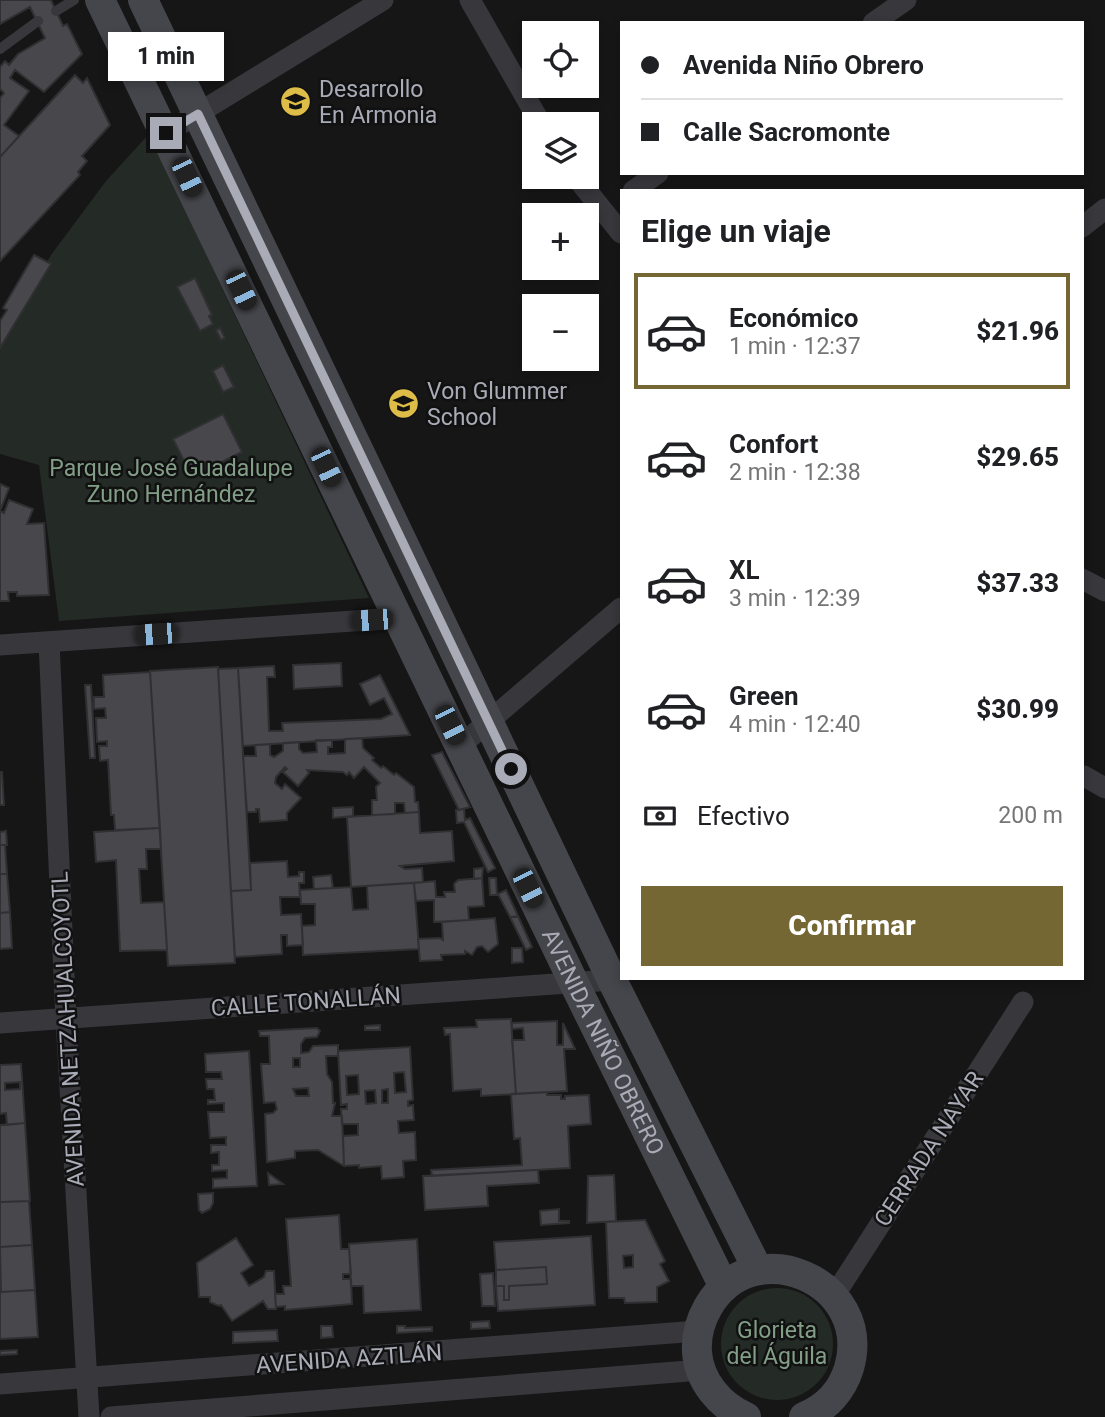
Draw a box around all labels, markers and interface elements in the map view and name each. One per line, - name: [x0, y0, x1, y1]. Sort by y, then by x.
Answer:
- map controls: [522, 21, 599, 371]
- button: locate: [522, 21, 599, 98]
- callout: 1 min: [108, 32, 224, 80]
- text: 1 min: [137, 43, 195, 70]
- text: Avenida Niño Obrero: [683, 50, 924, 80]
- place label: Desarrollo En Armonia: [319, 76, 437, 129]
- school or university icon: Desarrollo En Armonia: [279, 85, 313, 119]
- button: layers: [522, 112, 599, 189]
- route end: [150, 117, 182, 149]
- text: Calle Sacromonte: [683, 117, 890, 147]
- car: [169, 154, 206, 200]
- button: +: [522, 203, 599, 280]
- text: Elige un viaje: [641, 212, 831, 250]
- car: [223, 267, 260, 313]
- button: −: [522, 294, 599, 371]
- icon: car: [645, 300, 708, 363]
- text: Económico: [729, 303, 858, 333]
- text: $21.96: [976, 316, 1059, 346]
- text: 1 min · 12:37: [729, 333, 861, 360]
- place label: Von Glummer School: [427, 378, 567, 431]
- school or university icon: Von Glummer School: [387, 387, 421, 421]
- icon: car: [645, 426, 708, 489]
- text: Confort: [729, 429, 818, 459]
- text: $29.65: [976, 442, 1059, 472]
- car: [308, 444, 345, 490]
- park label: Parque José Guadalupe Zuno Hernández: [49, 455, 293, 508]
- text: 2 min · 12:38: [729, 459, 861, 486]
- icon: car: [645, 552, 708, 615]
- text: XL: [729, 555, 760, 585]
- text: $37.33: [976, 568, 1059, 598]
- text: 3 min · 12:39: [729, 585, 861, 612]
- car: [351, 608, 394, 632]
- car: [135, 622, 178, 646]
- icon: car: [645, 678, 708, 741]
- text: Green: [729, 681, 799, 711]
- text: $30.99: [976, 694, 1059, 724]
- car: [432, 702, 469, 748]
- text: 4 min · 12:40: [729, 711, 861, 738]
- route start: [495, 753, 527, 785]
- icon: cash: [641, 797, 679, 835]
- text: Efectivo: [697, 801, 790, 831]
- text: 200 m: [998, 802, 1063, 829]
- car: [510, 865, 547, 911]
- street label: AVENIDA NETZAHUALCOYOTL: [46, 871, 90, 1187]
- button: Confirmar: [641, 886, 1063, 966]
- street label: AVENIDA NIÑO OBRERO: [536, 925, 670, 1159]
- street label: CALLE TONALLÁN: [210, 981, 402, 1022]
- street label: CERRADA NAYAR: [869, 1066, 989, 1232]
- park label: Glorieta del Águila: [727, 1317, 827, 1370]
- street label: AVENIDA AZTLÁN: [255, 1338, 443, 1379]

